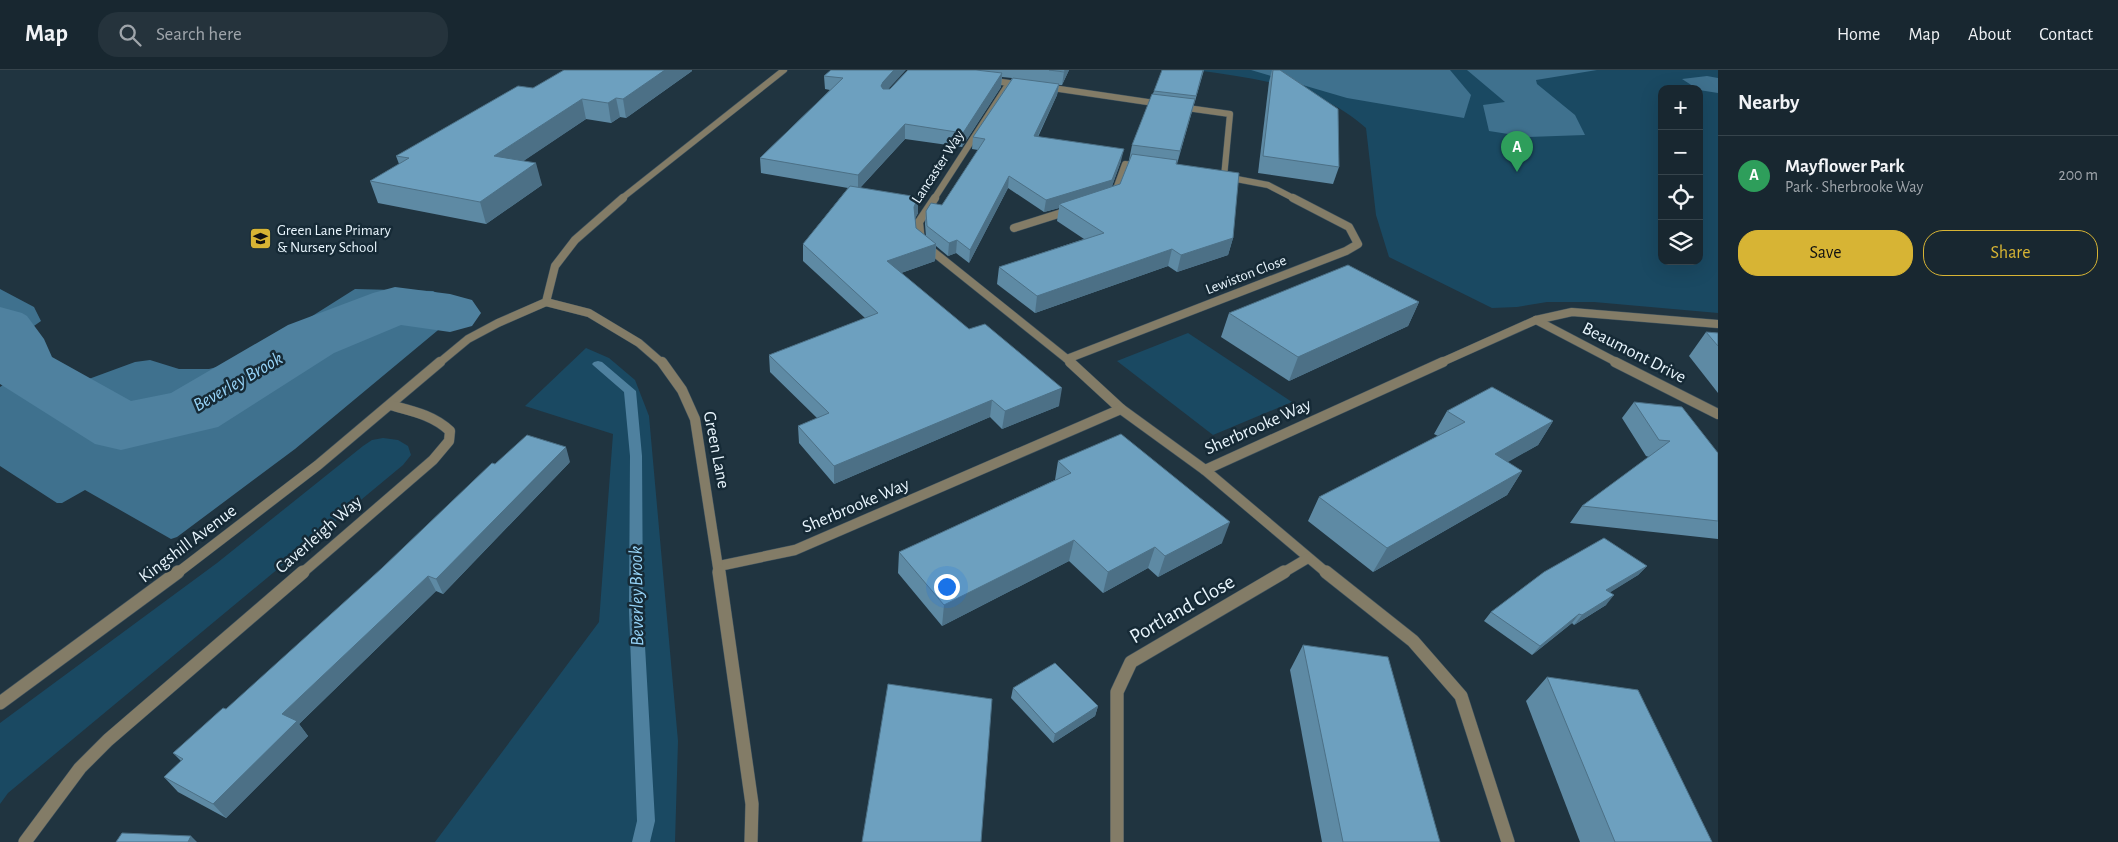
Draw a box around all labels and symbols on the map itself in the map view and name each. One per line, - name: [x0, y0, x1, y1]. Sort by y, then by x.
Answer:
- street label: Lancaster Way: [909, 127, 967, 206]
- pin: A: [1501, 131, 1533, 172]
- place label: Green Lane Primary & Nursery School: [277, 223, 392, 255]
- school or university icon: Green Lane Primary & Nursery School: [249, 227, 273, 251]
- street label: Lewiston Close: [1203, 253, 1289, 297]
- street label: Beaumont Drive: [1579, 319, 1689, 387]
- water label: Beverley Brook: [190, 349, 286, 415]
- street label: Sherbrooke Way: [1202, 395, 1314, 458]
- street label: Green Lane: [700, 410, 732, 490]
- street label: Sherbrooke Way: [800, 475, 912, 537]
- street label: Caverleigh Way: [272, 493, 366, 577]
- street label: Kingshill Avenue: [136, 502, 240, 586]
- water label: Beverley Brook: [627, 546, 647, 646]
- street label: Portland Close: [1126, 571, 1238, 647]
- your location: [934, 574, 960, 600]

